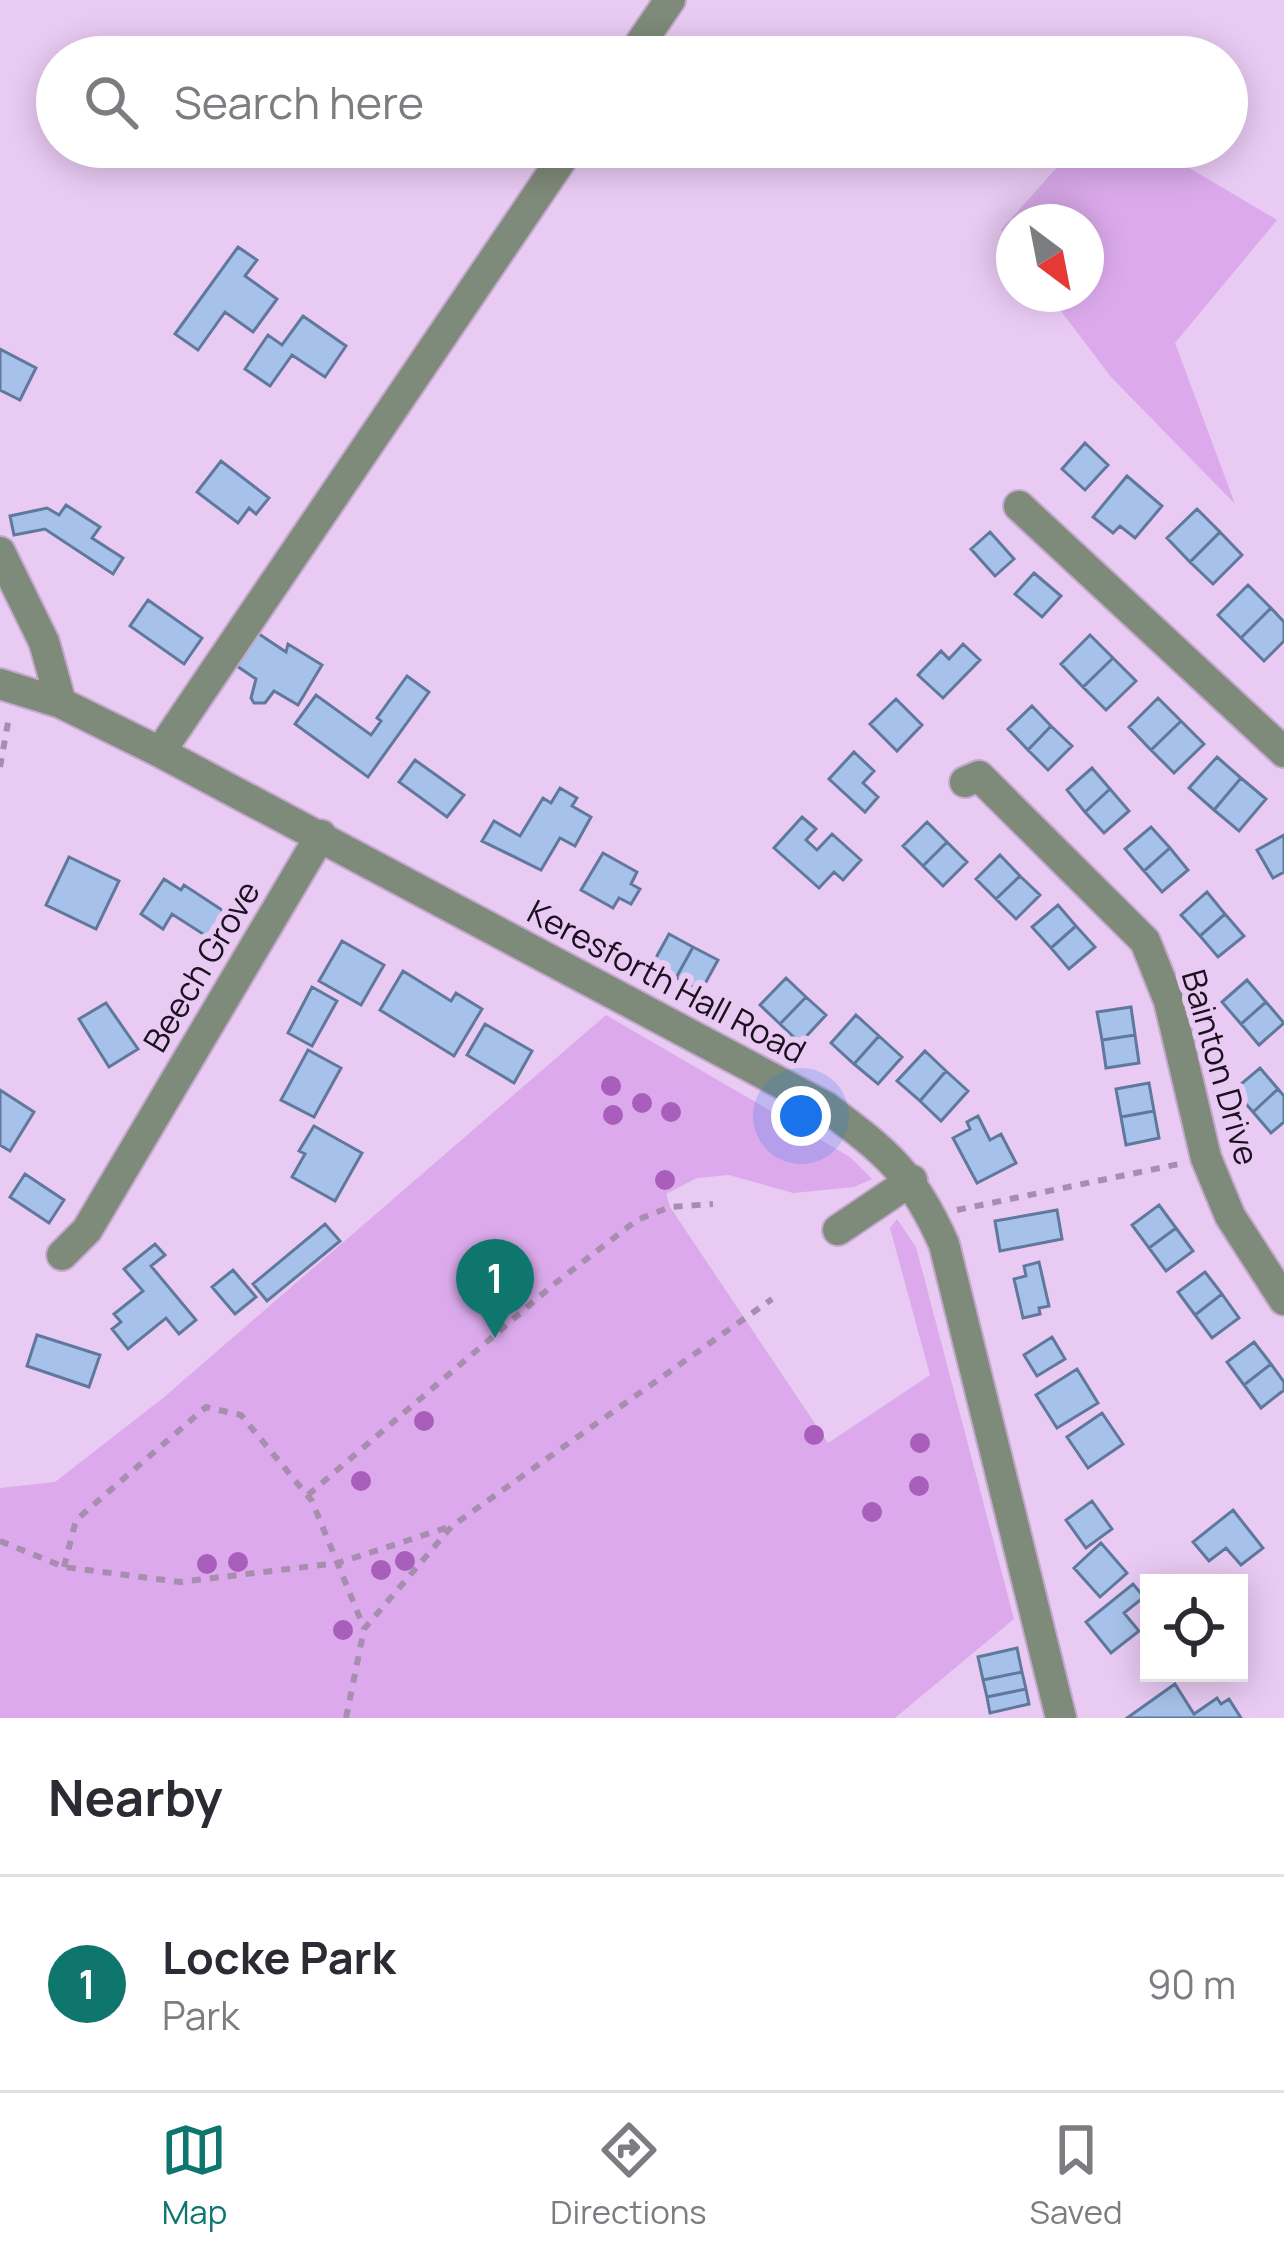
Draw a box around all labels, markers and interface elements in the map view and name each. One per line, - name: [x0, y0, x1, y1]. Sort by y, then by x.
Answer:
- search box: [36, 36, 1248, 168]
- icon: search: [78, 69, 144, 135]
- text: Search here: [174, 71, 424, 133]
- north arrow: [996, 204, 1104, 312]
- street label: Beech Grove: [132, 872, 270, 1060]
- street label: Keresforth Hall Road: [520, 889, 814, 1073]
- street label: Bainton Drive: [1172, 964, 1270, 1170]
- your location: [771, 1086, 831, 1146]
- pin: 1: [456, 1239, 534, 1338]
- map controls: [1140, 1574, 1248, 1682]
- button: locate: [1140, 1574, 1248, 1682]
- text: Nearby: [48, 1762, 223, 1831]
- text: Locke Park: [162, 1926, 396, 1988]
- text: 1: [78, 1957, 96, 2011]
- text: 90 m: [1147, 1957, 1236, 2011]
- text: Park: [162, 1988, 240, 2042]
- tab: Map: [161, 2117, 227, 2234]
- tab: Directions: [550, 2117, 707, 2234]
- tab: Saved: [1030, 2117, 1123, 2234]

